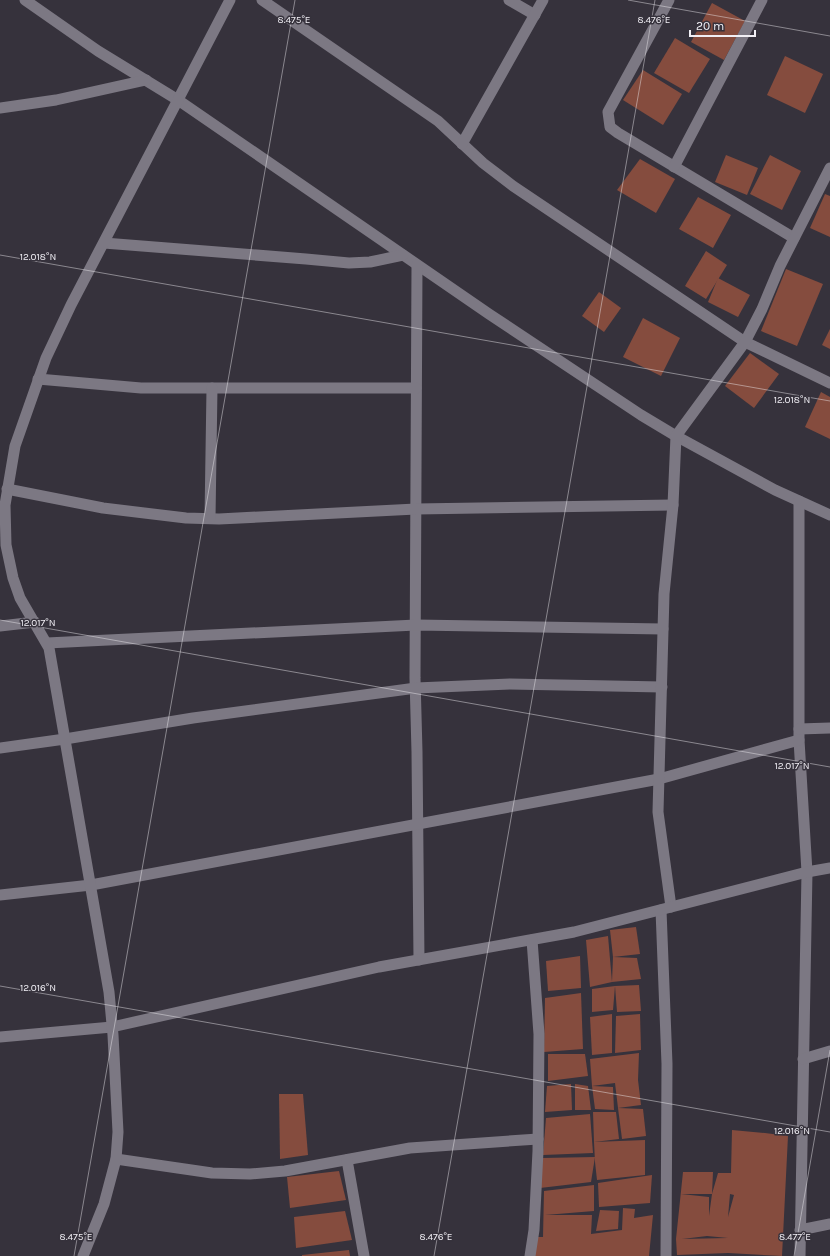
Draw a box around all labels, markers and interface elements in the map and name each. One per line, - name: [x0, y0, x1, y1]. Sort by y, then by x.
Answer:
- scale bar: [690, 12, 755, 38]
- text: 8.475°E: [278, 14, 310, 26]
- text: 8.476°E: [638, 14, 670, 26]
- text: 20 m: [696, 19, 724, 33]
- text: 12.018°N: [20, 251, 56, 263]
- text: 12.018°N: [774, 394, 810, 406]
- text: 12.017°N: [20, 617, 56, 629]
- text: 12.017°N: [774, 760, 810, 772]
- text: 12.016°N: [20, 982, 56, 994]
- text: 12.016°N: [774, 1125, 810, 1137]
- text: 8.475°E: [60, 1231, 92, 1243]
- text: 8.476°E: [420, 1231, 452, 1243]
- text: 8.477°E: [779, 1231, 811, 1243]

